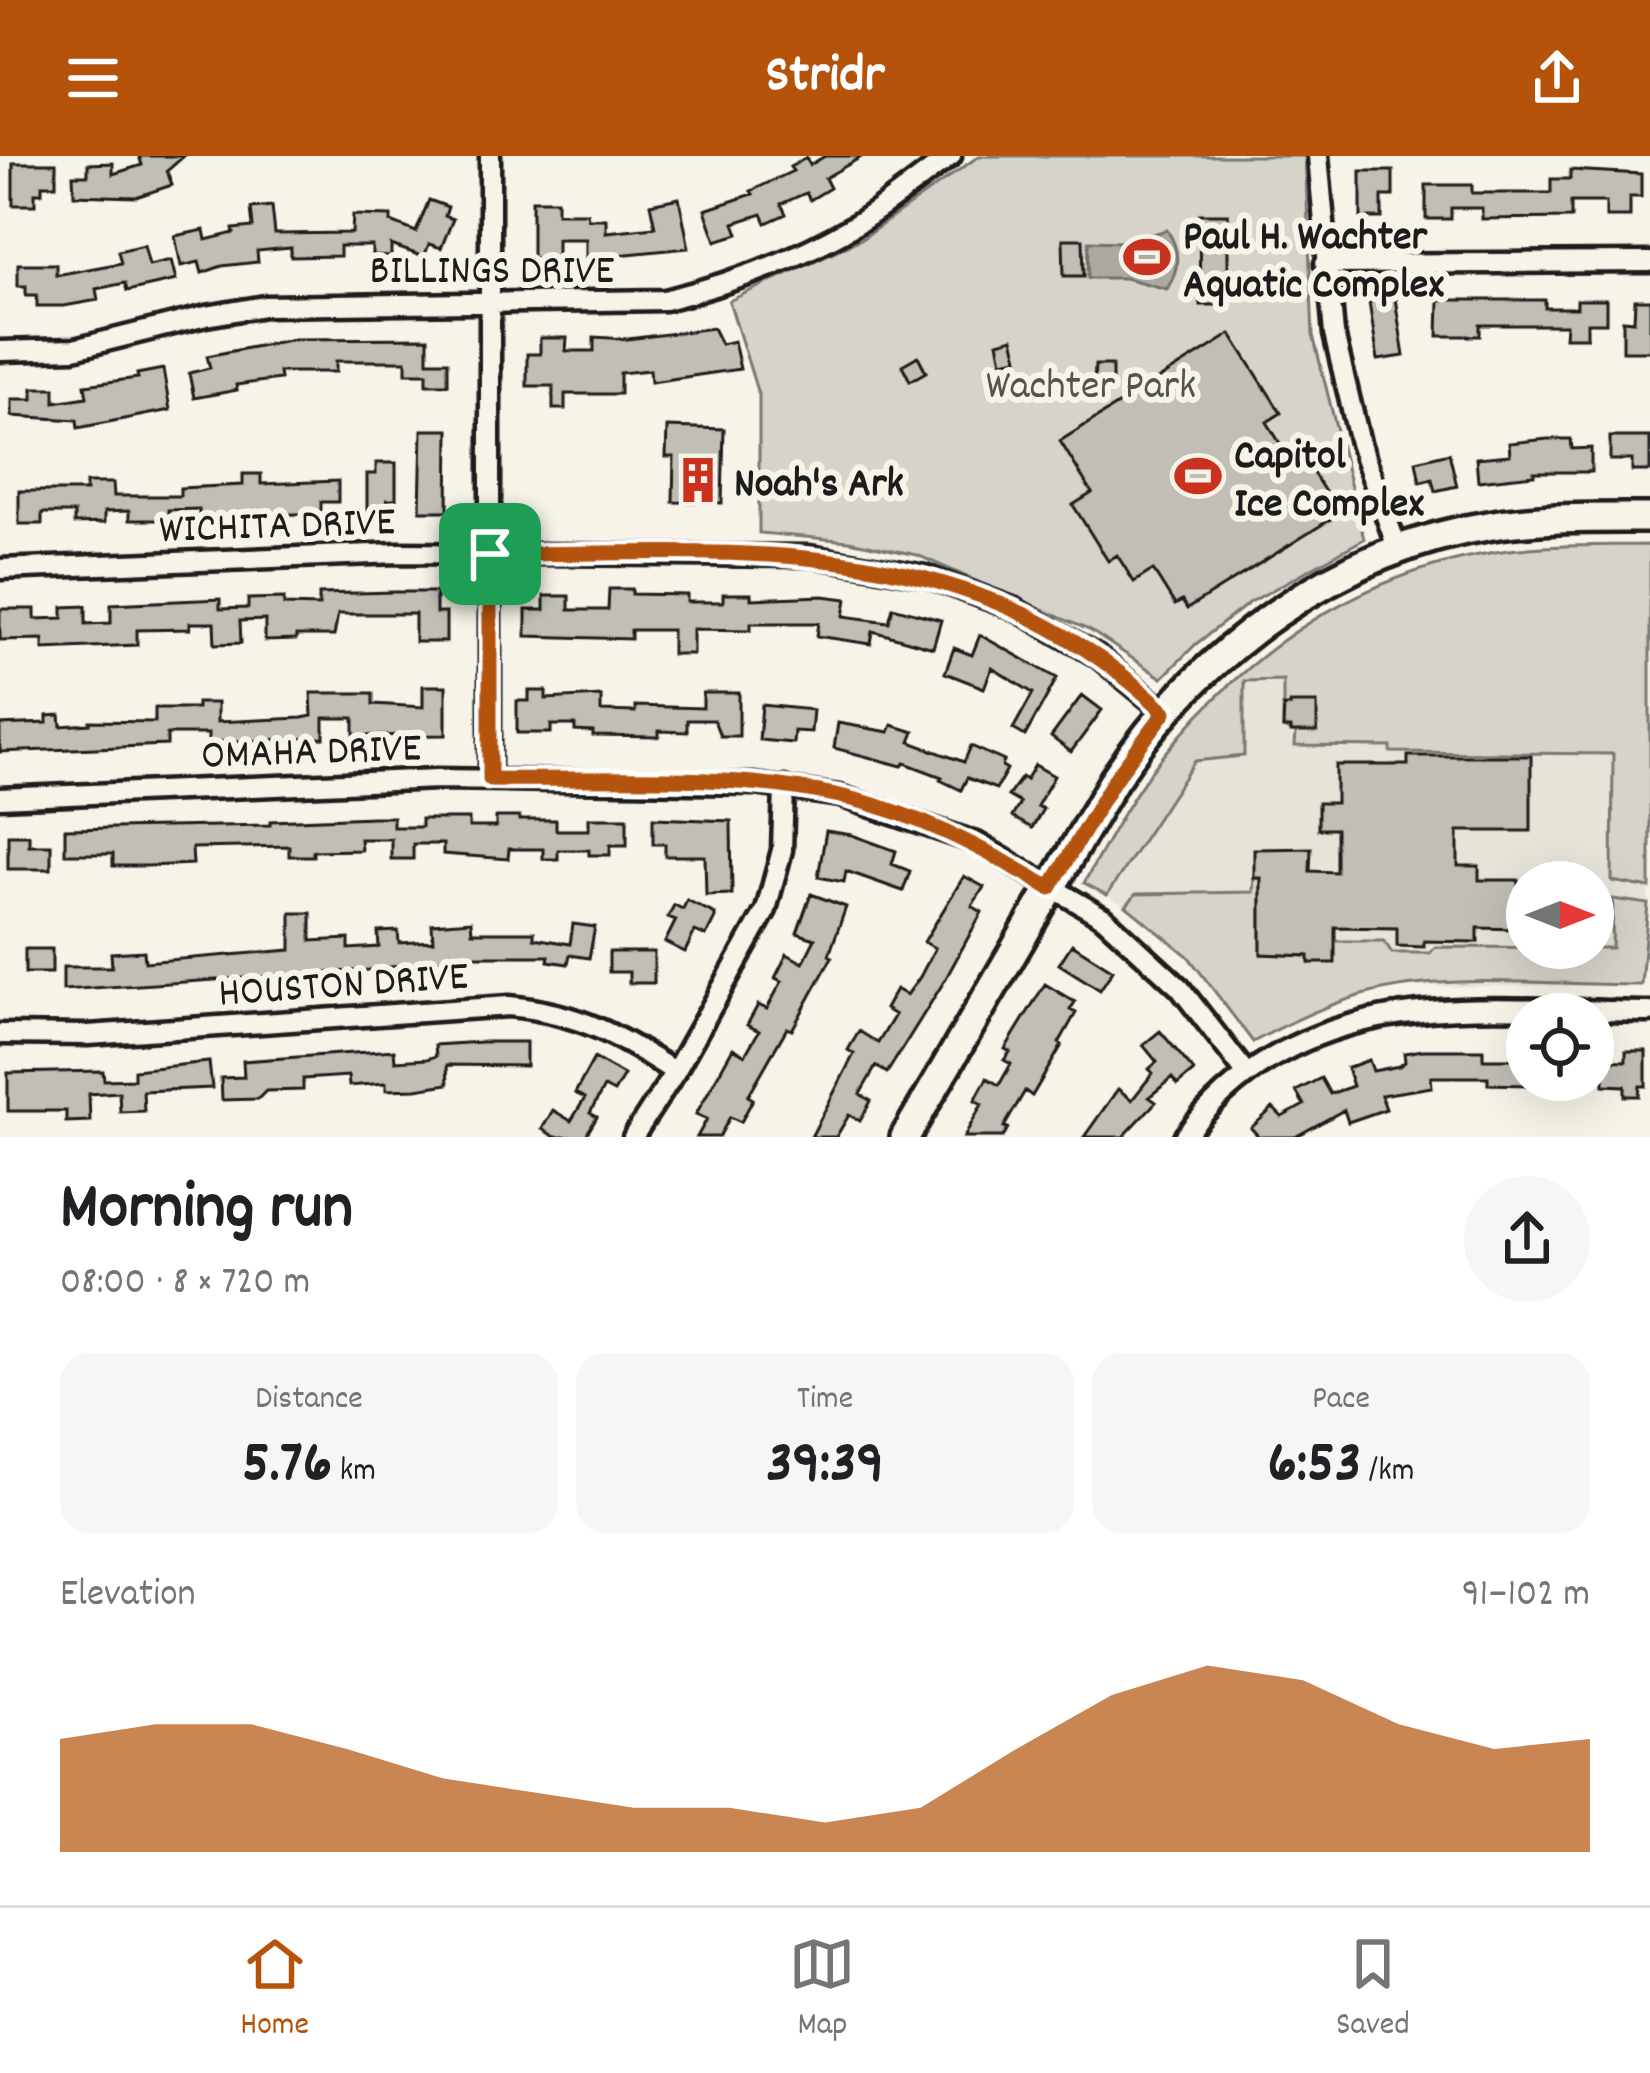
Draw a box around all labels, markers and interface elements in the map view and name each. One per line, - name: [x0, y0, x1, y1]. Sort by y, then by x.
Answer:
- text: Stridr: [765, 40, 885, 117]
- icon: menu: [60, 45, 126, 111]
- icon: share: [1524, 45, 1590, 111]
- place label: Paul H. Wachter Aquatic Complex: [1183, 210, 1444, 318]
- sports icon: Paul H. Wachter Aquatic Complex: [1122, 232, 1172, 282]
- street label: BILLINGS DRIVE: [370, 244, 614, 304]
- park label: Wachter Park: [986, 359, 1196, 419]
- place label: Capitol Ice Complex: [1234, 429, 1424, 537]
- sports icon: Capitol Ice Complex: [1173, 451, 1223, 501]
- building icon: Noah's Ark: [673, 455, 723, 505]
- place label: Noah's Ark: [734, 457, 904, 517]
- street label: WICHITA DRIVE: [158, 495, 396, 563]
- pin: [439, 503, 541, 605]
- icon: arrive: [457, 521, 523, 587]
- street label: OMAHA DRIVE: [200, 721, 422, 789]
- north arrow: [1506, 861, 1614, 969]
- map controls: [1506, 861, 1614, 1101]
- street label: HOUSTON DRIVE: [217, 949, 470, 1027]
- button: locate: [1506, 993, 1614, 1101]
- text: Morning run: [60, 1165, 353, 1259]
- button: share: [1464, 1176, 1590, 1302]
- text: 08:00 · 8 × 720 m: [60, 1257, 310, 1312]
- text: Distance: [255, 1377, 363, 1424]
- text: Time: [797, 1377, 853, 1424]
- text: Pace: [1312, 1377, 1370, 1424]
- text: 5.76: [242, 1424, 332, 1510]
- text: 39:39: [766, 1424, 884, 1510]
- text: 6:53: [1268, 1424, 1361, 1510]
- text: km: [332, 1449, 376, 1496]
- text: /km: [1361, 1449, 1414, 1496]
- text: Elevation: [60, 1569, 196, 1624]
- text: 91–102 m: [1462, 1569, 1590, 1624]
- tab: Home: [240, 1931, 309, 2050]
- tab: Map: [789, 1931, 855, 2050]
- tab: Saved: [1336, 1931, 1410, 2050]

